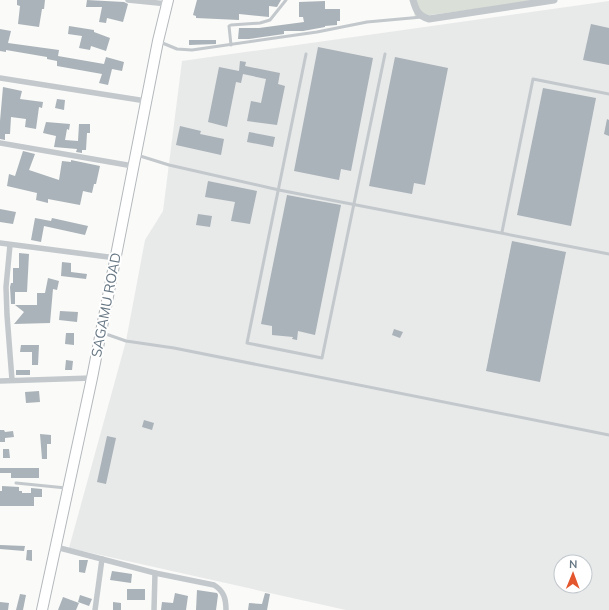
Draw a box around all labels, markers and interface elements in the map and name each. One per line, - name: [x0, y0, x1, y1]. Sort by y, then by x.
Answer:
- street label: SAGAMU ROAD: [87, 251, 125, 359]
- north arrow: [553, 554, 593, 594]
- text: N: [569, 557, 577, 571]

